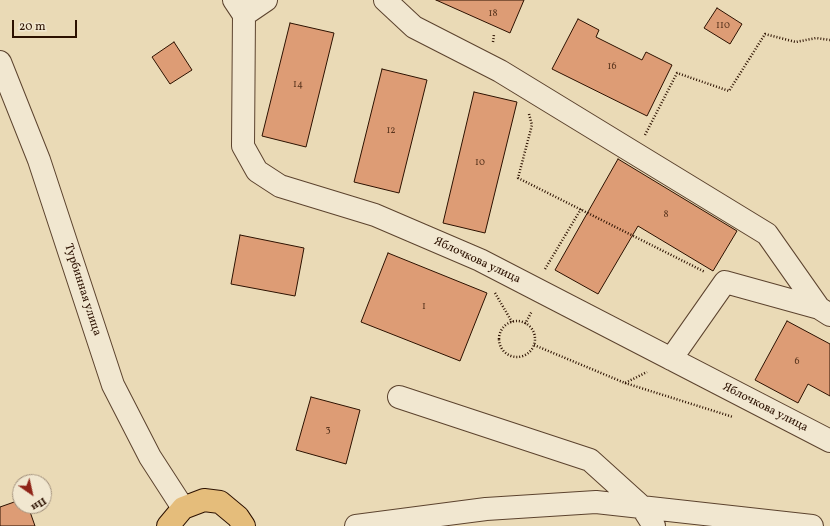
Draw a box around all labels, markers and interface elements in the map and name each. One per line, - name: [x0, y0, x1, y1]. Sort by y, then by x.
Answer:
- house number: 18: [489, 8, 497, 20]
- scale bar: [14, 12, 79, 38]
- text: 20 m: [19, 19, 46, 35]
- house number: 110: [716, 20, 730, 32]
- house number: 16: [608, 61, 616, 73]
- house number: 14: [293, 79, 303, 91]
- house number: 12: [386, 125, 396, 137]
- house number: 10: [475, 157, 485, 169]
- house number: 8: [663, 209, 669, 221]
- street label: Яблочкова улица: [431, 235, 523, 287]
- street label: Турбинная улица: [60, 242, 104, 338]
- house number: 1: [422, 301, 426, 313]
- house number: 6: [794, 356, 800, 368]
- street label: Яблочкова улица: [720, 380, 810, 436]
- house number: 3: [325, 424, 331, 436]
- north arrow: [12, 474, 52, 514]
- text: Пн: [28, 493, 49, 514]

